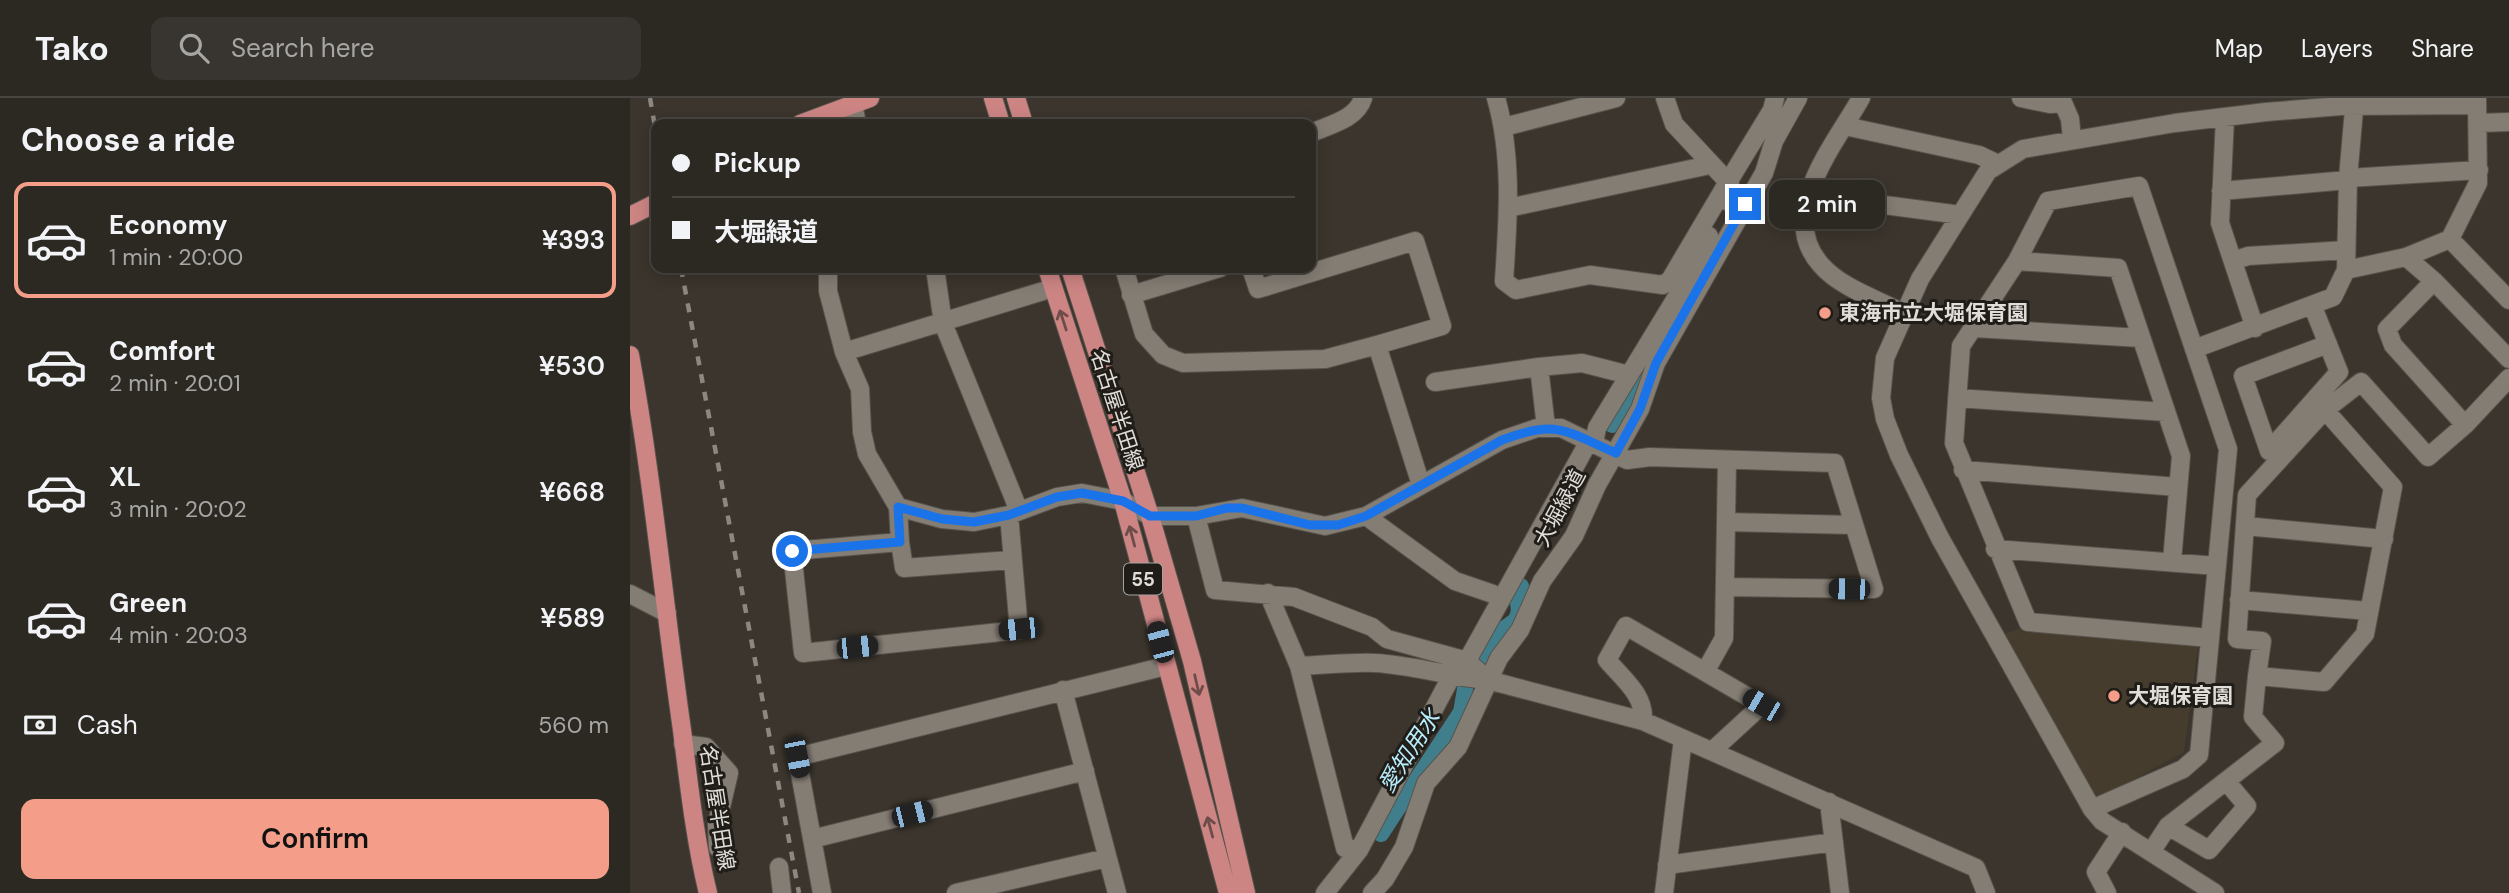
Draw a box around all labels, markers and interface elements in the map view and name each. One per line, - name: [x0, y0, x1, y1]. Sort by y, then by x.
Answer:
- search box: [151, 17, 641, 80]
- text: Tako: [35, 27, 109, 70]
- icon: search: [175, 29, 213, 67]
- text: Search here: [231, 31, 374, 65]
- text: Map: [2215, 33, 2263, 64]
- text: Layers: [2301, 33, 2373, 64]
- text: Share: [2411, 33, 2474, 64]
- text: Choose a ride: [21, 119, 236, 161]
- text: Pickup: [714, 146, 801, 180]
- callout: 2 min: [1770, 180, 1885, 228]
- route end: [1729, 188, 1761, 220]
- text: 2 min: [1797, 189, 1857, 219]
- text: Economy: [109, 208, 227, 242]
- icon: car: [25, 209, 88, 272]
- text: 大堀緑道: [714, 215, 818, 249]
- text: ¥393: [542, 223, 605, 257]
- text: 1 min · 20:00: [109, 242, 243, 272]
- place label: 東海市立大堀保育園: [1839, 299, 2028, 327]
- marker: 東海市立大堀保育園: [1817, 305, 1833, 321]
- one-way arrow: [1056, 309, 1069, 331]
- text: Comfort: [109, 334, 215, 368]
- icon: car: [25, 335, 88, 398]
- street label: 名古屋半田線: [1084, 346, 1150, 474]
- text: ¥530: [539, 349, 605, 383]
- text: 2 min · 20:01: [109, 368, 241, 398]
- text: XL: [109, 460, 141, 494]
- icon: car: [25, 461, 88, 524]
- street label: 大堀緑道: [1528, 464, 1592, 552]
- text: ¥668: [539, 475, 605, 509]
- text: 3 min · 20:02: [109, 494, 247, 524]
- one-way arrow: [1125, 526, 1138, 548]
- route start: [776, 535, 808, 567]
- road number: 55: [1124, 564, 1162, 594]
- car: [1828, 578, 1871, 600]
- text: Green: [109, 586, 187, 620]
- icon: car: [25, 587, 88, 650]
- text: ¥589: [540, 601, 605, 635]
- car: [998, 616, 1041, 642]
- car: [1145, 619, 1176, 665]
- text: 4 min · 20:03: [109, 620, 248, 650]
- car: [836, 634, 879, 660]
- one-way arrow: [1191, 673, 1204, 696]
- place label: 大堀保育園: [2128, 682, 2233, 710]
- car: [1739, 685, 1786, 725]
- marker: 大堀保育園: [2106, 688, 2122, 704]
- water label: 愛知用水: [1371, 702, 1448, 798]
- icon: cash: [21, 706, 59, 744]
- text: Cash: [77, 708, 138, 742]
- text: 560 m: [538, 710, 609, 740]
- car: [783, 734, 812, 780]
- street label: 名古屋半田線: [693, 744, 741, 872]
- button: Confirm: [21, 799, 609, 879]
- car: [890, 799, 935, 829]
- one-way arrow: [1203, 816, 1216, 839]

